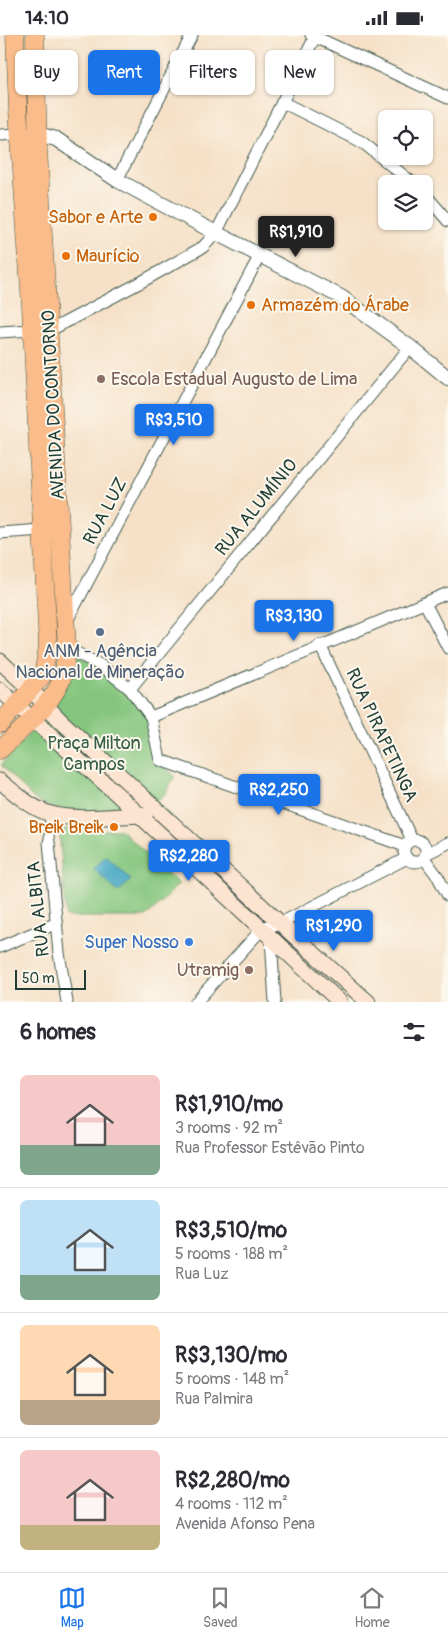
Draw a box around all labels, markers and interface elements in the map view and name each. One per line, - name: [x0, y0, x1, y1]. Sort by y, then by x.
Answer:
- text: 14:10: [25, 6, 69, 30]
- chip: Buy: [15, 50, 78, 95]
- chip: Rent: [88, 50, 160, 95]
- chip: Filters: [170, 50, 255, 95]
- chip: New: [265, 50, 334, 95]
- map controls: [378, 110, 433, 230]
- button: locate: [378, 110, 433, 165]
- button: layers: [378, 175, 433, 230]
- place label: Sabor e Arte: [48, 206, 143, 229]
- marker: Sabor e Arte: [147, 211, 159, 223]
- pin: R$1,910: [250, 215, 342, 258]
- text: R$1,910: [269, 222, 323, 242]
- place label: Maurício: [76, 245, 140, 268]
- marker: Maurício: [60, 250, 72, 262]
- place label: Armazém do Árabe: [261, 294, 409, 317]
- marker: Armazém do Árabe: [245, 299, 257, 311]
- street label: AVENIDA DO CONTORNO: [37, 309, 70, 500]
- place label: Escola Estadual Augusto de Lima: [111, 368, 357, 391]
- marker: Escola Estadual Augusto de Lima: [95, 373, 107, 385]
- pin: R$3,510: [128, 403, 220, 446]
- text: R$3,510: [146, 410, 202, 430]
- street label: RUA ALUMÍNIO: [210, 454, 303, 561]
- street label: RUA LUZ: [78, 474, 133, 549]
- pin: R$3,130: [248, 599, 340, 642]
- text: R$3,130: [265, 606, 323, 626]
- marker: ANM - Agência Nacional de Mineração: [94, 626, 106, 638]
- place label: ANM - Agência Nacional de Mineração: [15, 640, 185, 684]
- street label: RUA PIRAPETINGA: [340, 665, 423, 806]
- park label: Praça Milton Campos: [47, 732, 141, 776]
- pin: R$2,250: [233, 773, 325, 816]
- text: R$2,250: [249, 780, 309, 800]
- place label: Breik Breik: [28, 816, 104, 839]
- marker: Breik Breik: [108, 821, 120, 833]
- pin: R$2,280: [143, 839, 235, 882]
- text: R$2,280: [160, 846, 218, 866]
- street label: RUA ALBITA: [22, 860, 55, 958]
- pin: R$1,290: [288, 909, 380, 952]
- text: R$1,290: [306, 916, 362, 936]
- place label: Super Nosso: [84, 931, 179, 954]
- marker: Super Nosso: [183, 936, 195, 948]
- place label: Utramig: [177, 959, 239, 982]
- marker: Utramig: [243, 964, 255, 976]
- scale bar: [15, 967, 86, 990]
- text: 50 m: [22, 970, 55, 987]
- icon: filters: [400, 1018, 428, 1046]
- text: 6 homes: [20, 1019, 96, 1046]
- text: R$1,910/mo: [175, 1091, 283, 1118]
- icon: home: [60, 1095, 120, 1155]
- text: 3 rooms · 92 m²: [175, 1118, 283, 1138]
- text: Rua Professor Estêvão Pinto: [175, 1138, 365, 1158]
- text: R$3,510/mo: [175, 1217, 287, 1244]
- icon: home: [60, 1220, 120, 1280]
- text: 5 rooms · 188 m²: [175, 1244, 288, 1264]
- text: Rua Luz: [175, 1264, 229, 1284]
- text: R$3,130/mo: [175, 1342, 287, 1369]
- icon: home: [60, 1345, 120, 1405]
- text: 5 rooms · 148 m²: [175, 1369, 289, 1389]
- text: Rua Palmira: [175, 1389, 253, 1409]
- text: R$2,280/mo: [175, 1467, 290, 1494]
- icon: home: [60, 1470, 120, 1530]
- text: 4 rooms · 112 m²: [175, 1494, 288, 1514]
- text: Avenida Afonso Pena: [175, 1514, 315, 1534]
- tab: Map: [58, 1584, 86, 1631]
- tab: Saved: [203, 1584, 238, 1631]
- tab: Home: [354, 1584, 390, 1631]

